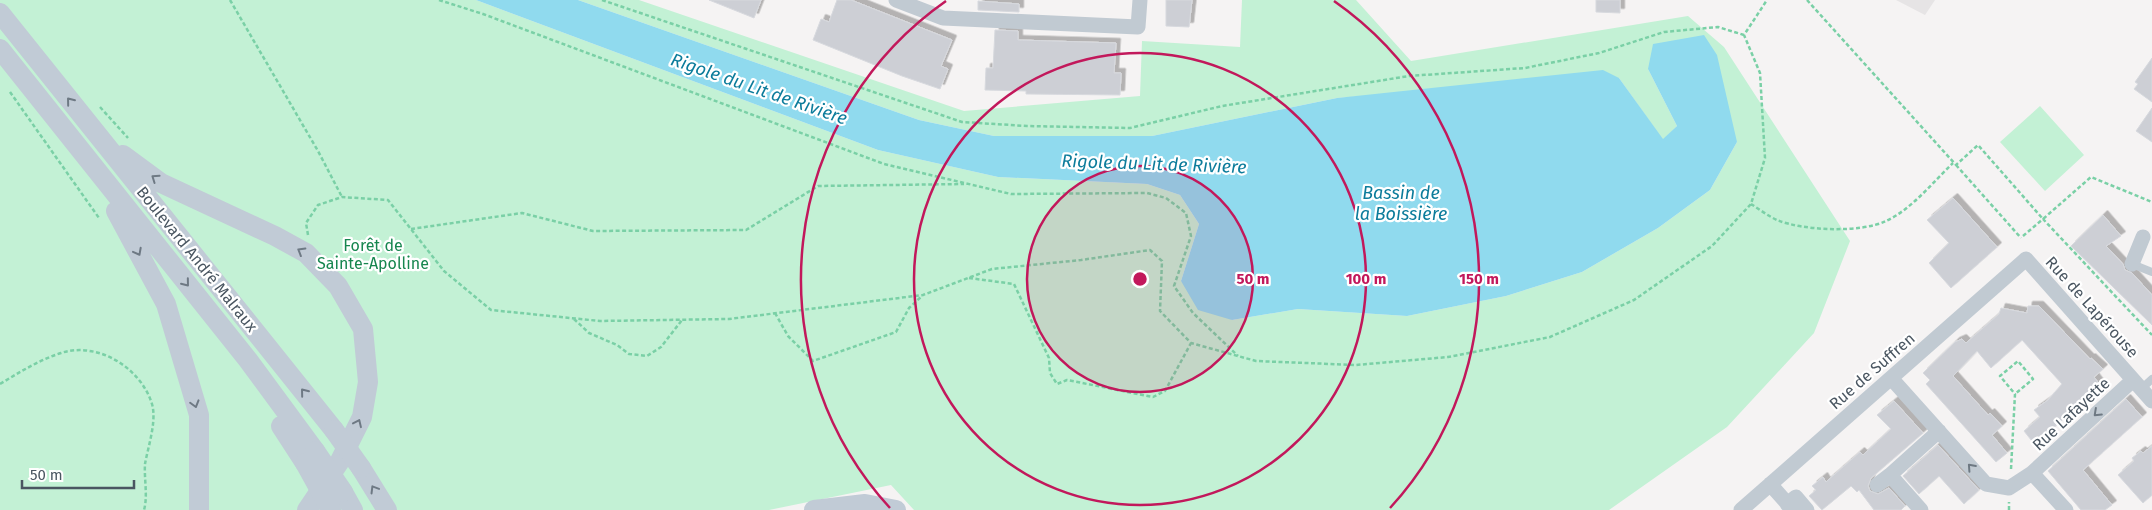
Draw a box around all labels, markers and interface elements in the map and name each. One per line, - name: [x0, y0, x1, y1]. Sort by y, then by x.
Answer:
- water label: Rigole du Lit de Rivière: [668, 48, 850, 130]
- one-way arrow: [67, 98, 75, 107]
- water label: Rigole du Lit de Rivière: [1061, 150, 1247, 178]
- one-way arrow: [151, 175, 161, 184]
- water label: Bassin de la Boissière: [1355, 182, 1447, 225]
- street label: Boulevard André Malraux: [133, 183, 262, 336]
- park label: Forêt de Sainte-Apolline: [317, 236, 429, 273]
- one-way arrow: [132, 247, 142, 256]
- one-way arrow: [297, 247, 306, 257]
- street label: Rue de Lapérouse: [2042, 252, 2142, 362]
- centre of rings: [1131, 270, 1149, 288]
- text: 50 m: [1236, 270, 1270, 288]
- text: 100 m: [1346, 270, 1386, 288]
- text: 150 m: [1459, 270, 1499, 288]
- one-way arrow: [180, 277, 188, 286]
- street label: Rue de Suffren: [1825, 329, 1919, 413]
- street label: Rue Lafayette: [2029, 373, 2113, 455]
- one-way arrow: [301, 389, 309, 398]
- one-way arrow: [190, 399, 200, 407]
- one-way arrow: [2094, 407, 2103, 416]
- one-way arrow: [352, 419, 363, 428]
- scale bar: [22, 458, 135, 490]
- one-way arrow: [1968, 463, 1977, 472]
- text: 50 m: [30, 466, 63, 484]
- one-way arrow: [371, 486, 380, 495]

